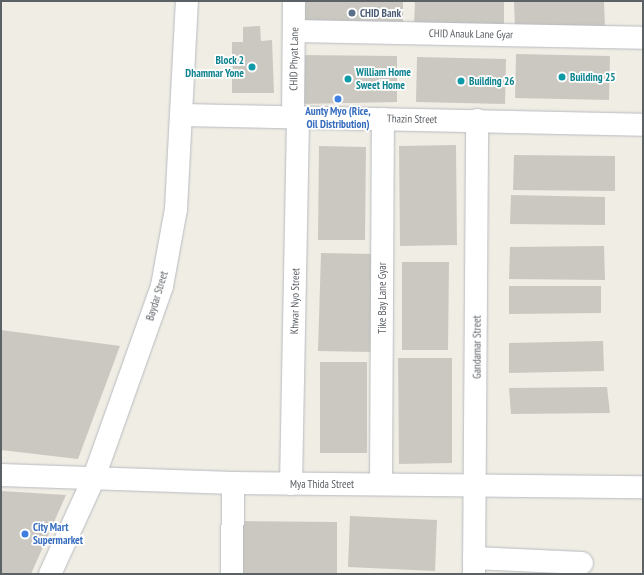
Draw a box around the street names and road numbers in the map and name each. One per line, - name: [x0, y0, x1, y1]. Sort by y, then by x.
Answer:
- street label: CHID Phyat Lane: [287, 27, 301, 91]
- street label: CHID Anauk Lane Gyar: [428, 27, 514, 41]
- street label: Thazin Street: [387, 112, 437, 126]
- street label: Tike Bay Lane Gyar: [375, 262, 389, 334]
- street label: Khwar Nyo Street: [288, 268, 302, 334]
- street label: Baydar Street: [143, 270, 171, 322]
- street label: Gandamar Street: [470, 315, 484, 379]
- street label: Mya Thida Street: [290, 477, 354, 491]

